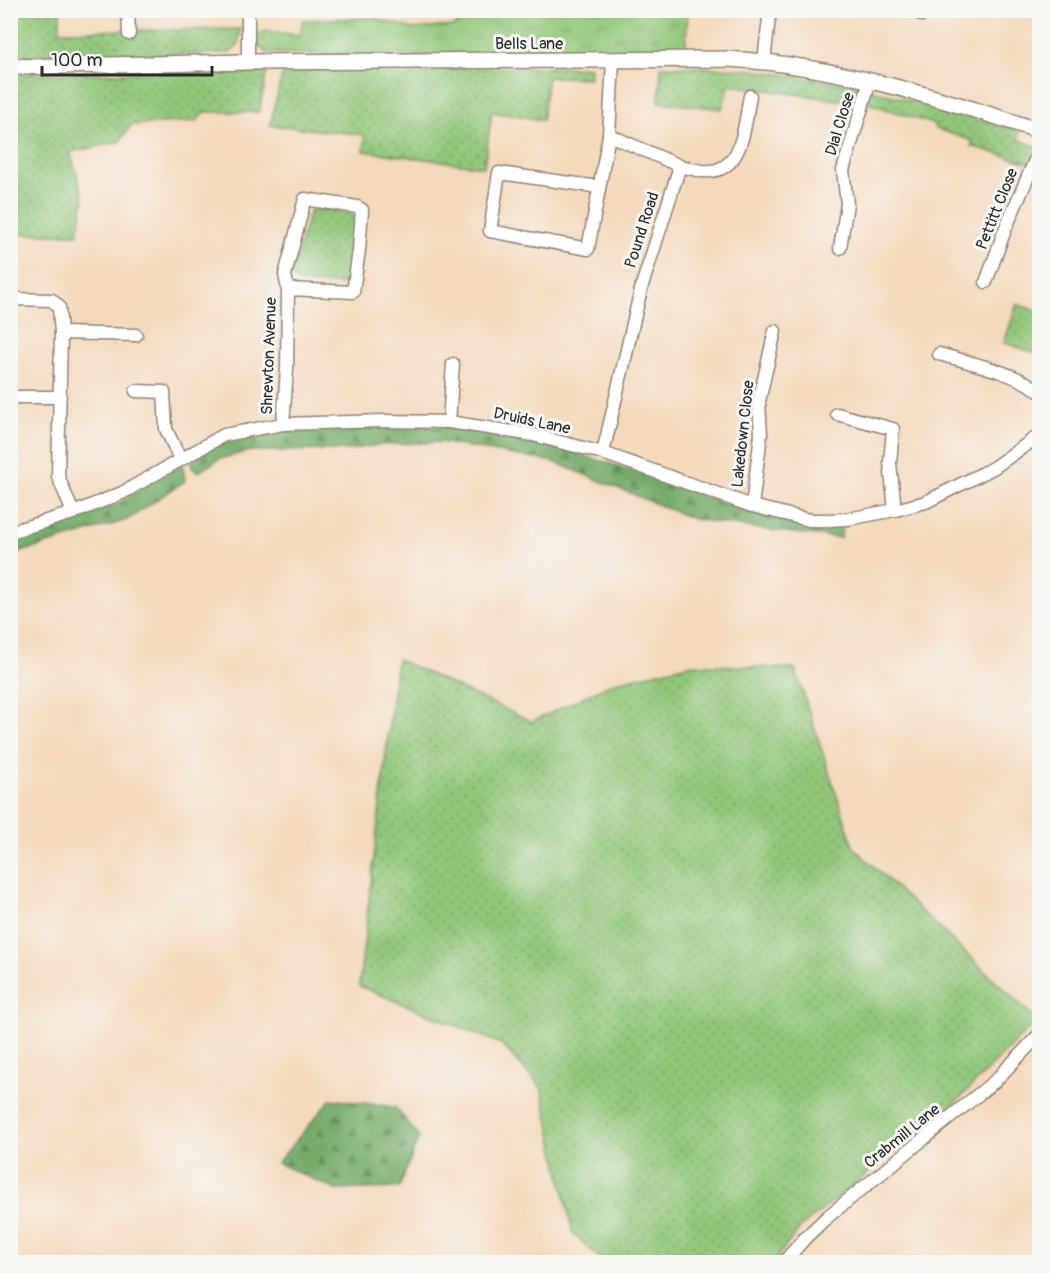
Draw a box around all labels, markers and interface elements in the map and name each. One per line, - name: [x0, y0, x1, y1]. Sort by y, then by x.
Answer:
- street label: Bells Lane: [495, 34, 563, 54]
- scale bar: [42, 39, 212, 77]
- text: 100 m: [51, 49, 103, 72]
- street label: Dial Close: [821, 90, 859, 158]
- street label: Pettitt Close: [972, 165, 1022, 253]
- street label: Pound Road: [620, 189, 664, 271]
- street label: Shrewton Avenue: [257, 297, 281, 415]
- street label: Lakedown Close: [727, 379, 759, 489]
- street label: Druids Lane: [492, 403, 572, 439]
- street label: Crabmill Lane: [860, 1099, 944, 1173]

